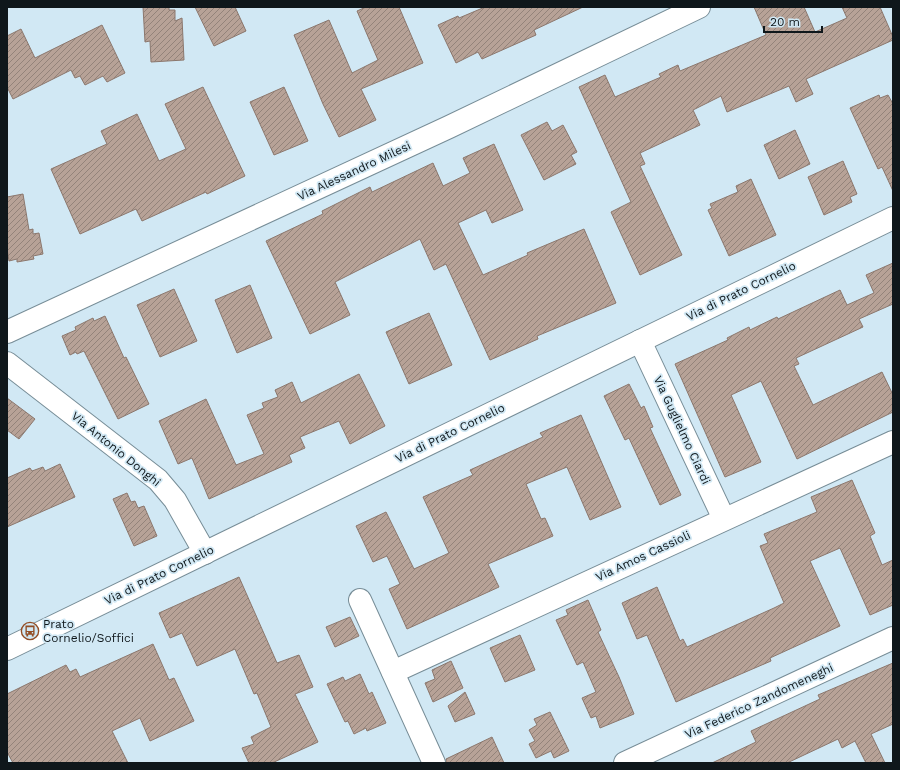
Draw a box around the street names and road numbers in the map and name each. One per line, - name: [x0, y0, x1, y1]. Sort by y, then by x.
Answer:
- street label: Via Alessandro Milesi: [295, 139, 413, 203]
- street label: Via di Prato Cornelio: [684, 258, 798, 324]
- street label: Via Guglielmo Ciardi: [651, 374, 713, 486]
- street label: Via di Prato Cornelio: [393, 400, 507, 466]
- street label: Via Antonio Donghi: [69, 409, 163, 489]
- street label: Via Amos Cassioli: [593, 528, 693, 584]
- street label: Via di Prato Cornelio: [102, 542, 216, 608]
- street label: Via Federico Zandomeneghi: [683, 660, 835, 742]

